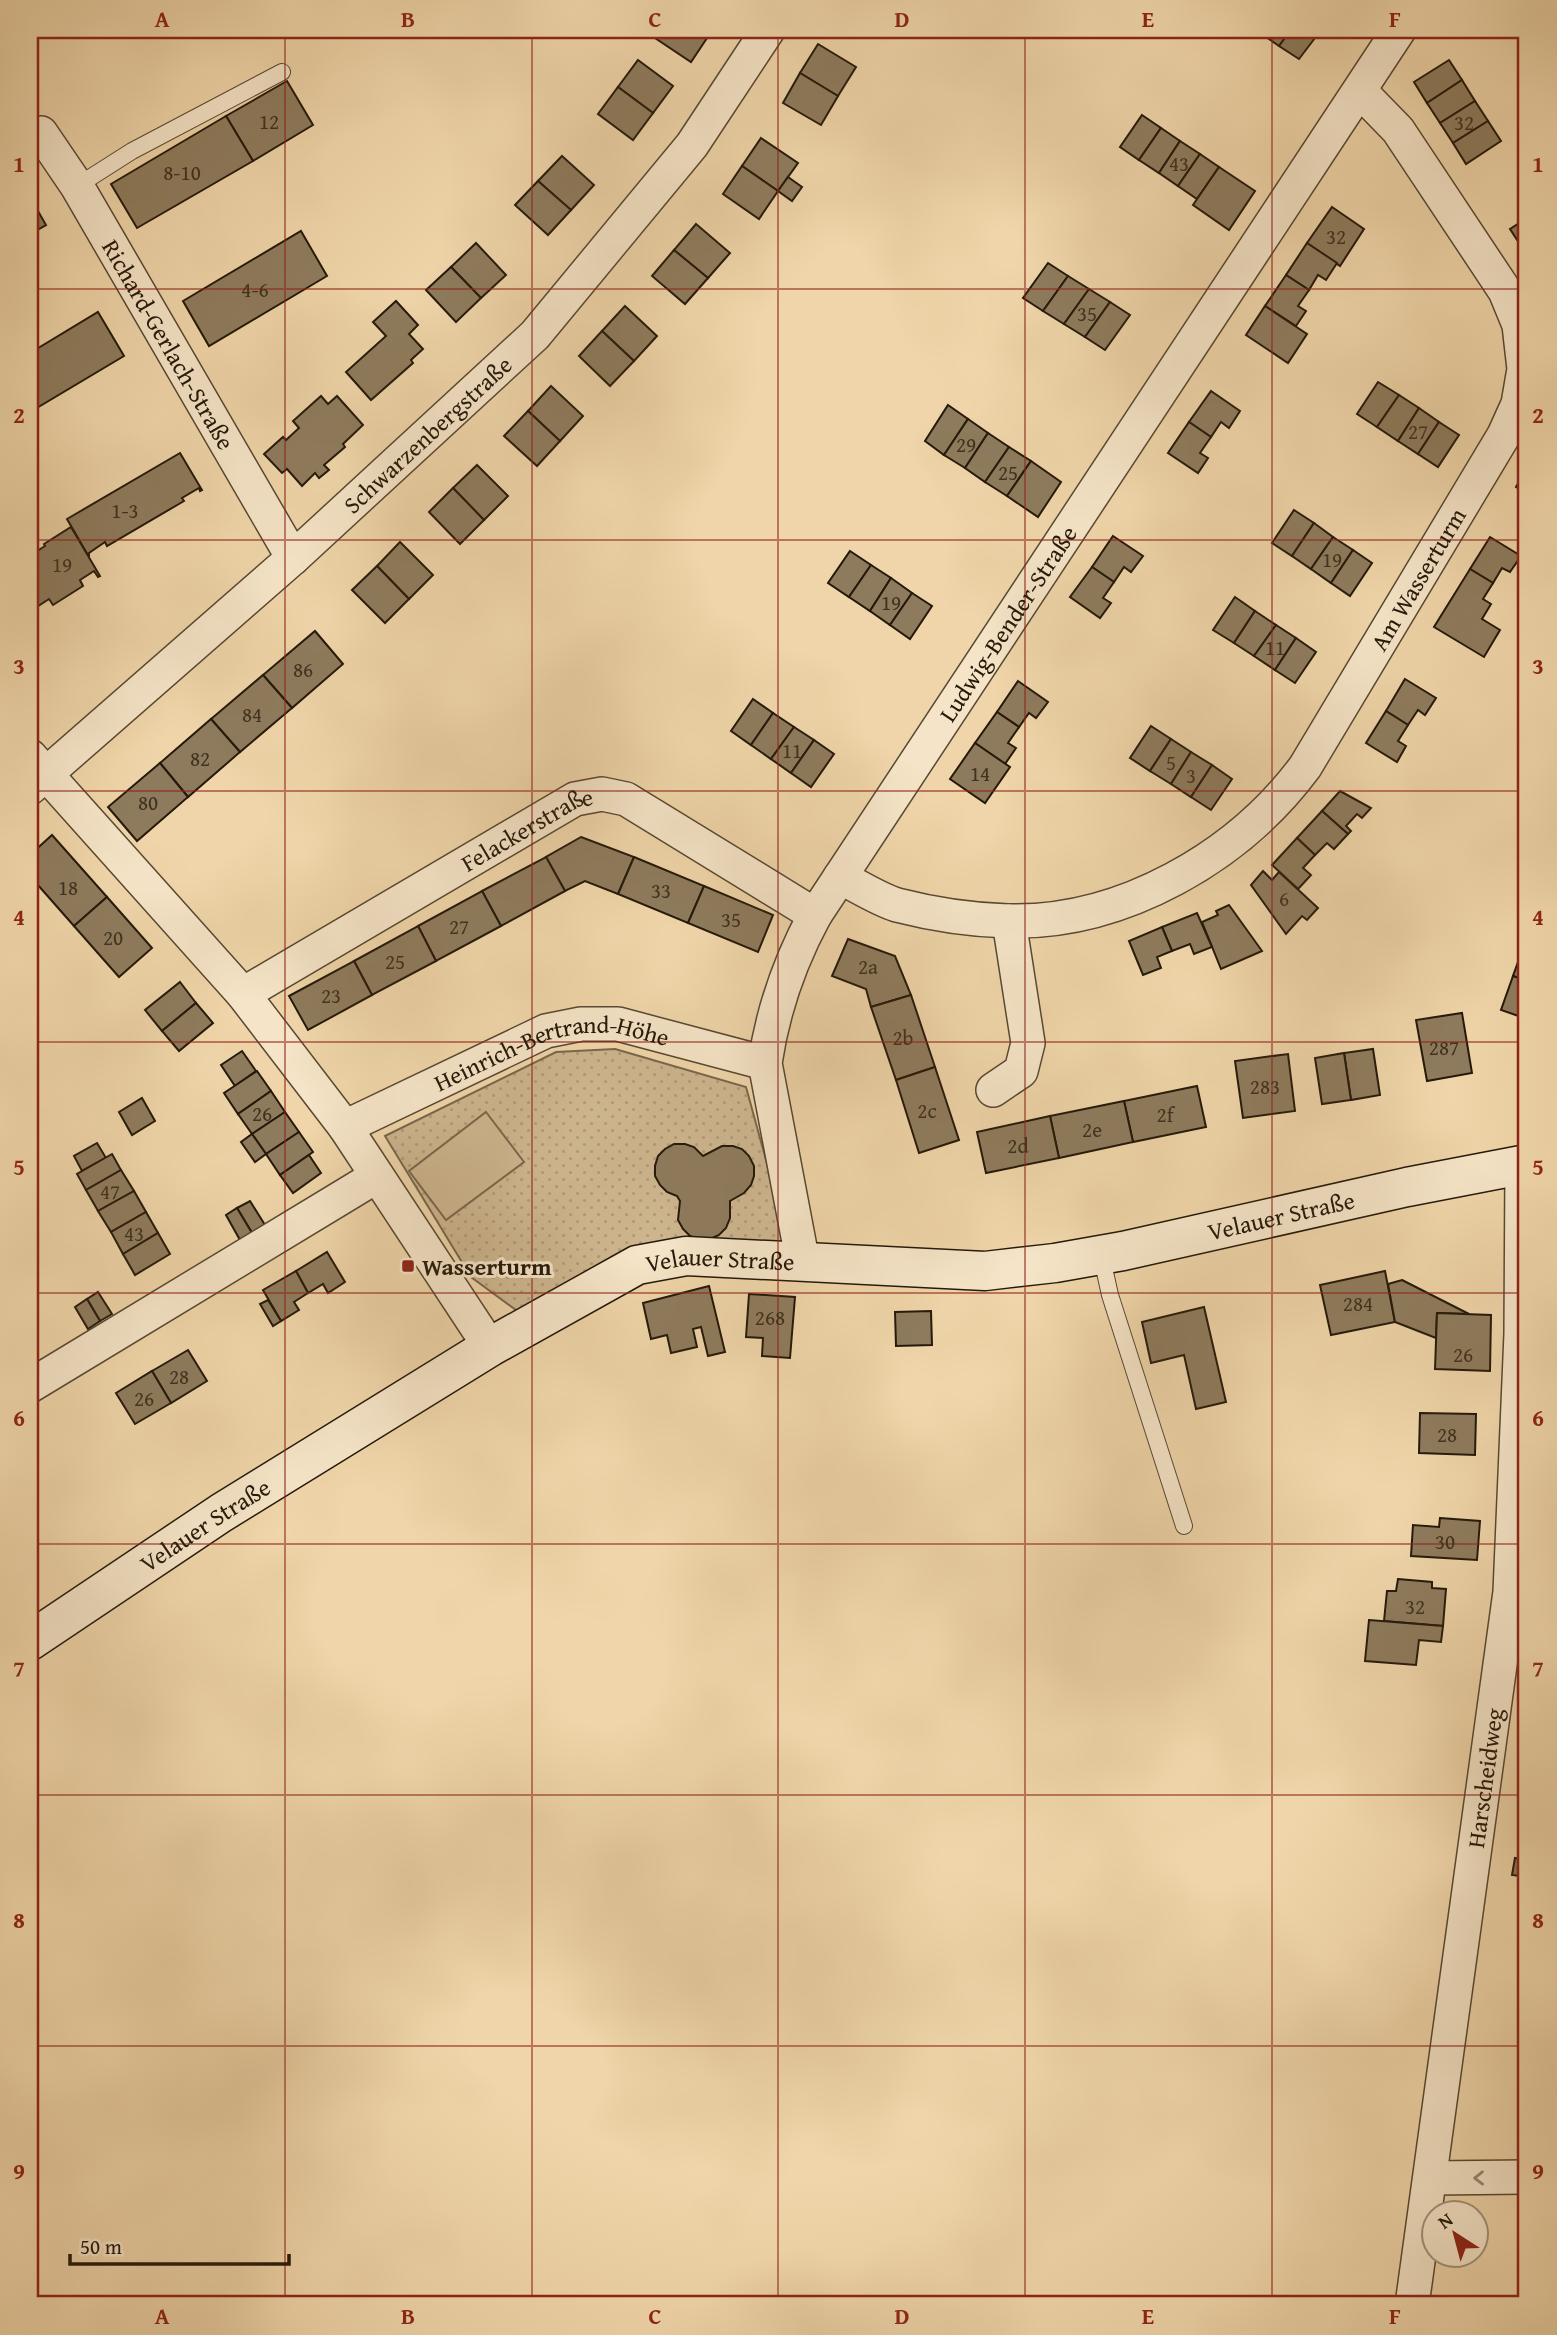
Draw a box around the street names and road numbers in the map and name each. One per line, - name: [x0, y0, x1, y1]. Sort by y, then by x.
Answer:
- street label: Richard-Gerlach-Straße: [94, 232, 244, 456]
- street label: Schwarzenbergstraße: [335, 347, 520, 521]
- street label: Am Wasserturm: [1361, 500, 1474, 657]
- street label: Ludwig-Bender-Straße: [930, 518, 1085, 728]
- street label: Felackerstraße: [454, 779, 596, 880]
- street label: Heinrich-Bertrand-Höhe: [428, 1006, 673, 1100]
- street label: Velauer Straße: [1204, 1182, 1358, 1249]
- street label: Velauer Straße: [643, 1238, 795, 1281]
- street label: Velauer Straße: [133, 1469, 277, 1580]
- street label: Harscheidweg: [1457, 1706, 1511, 1850]

